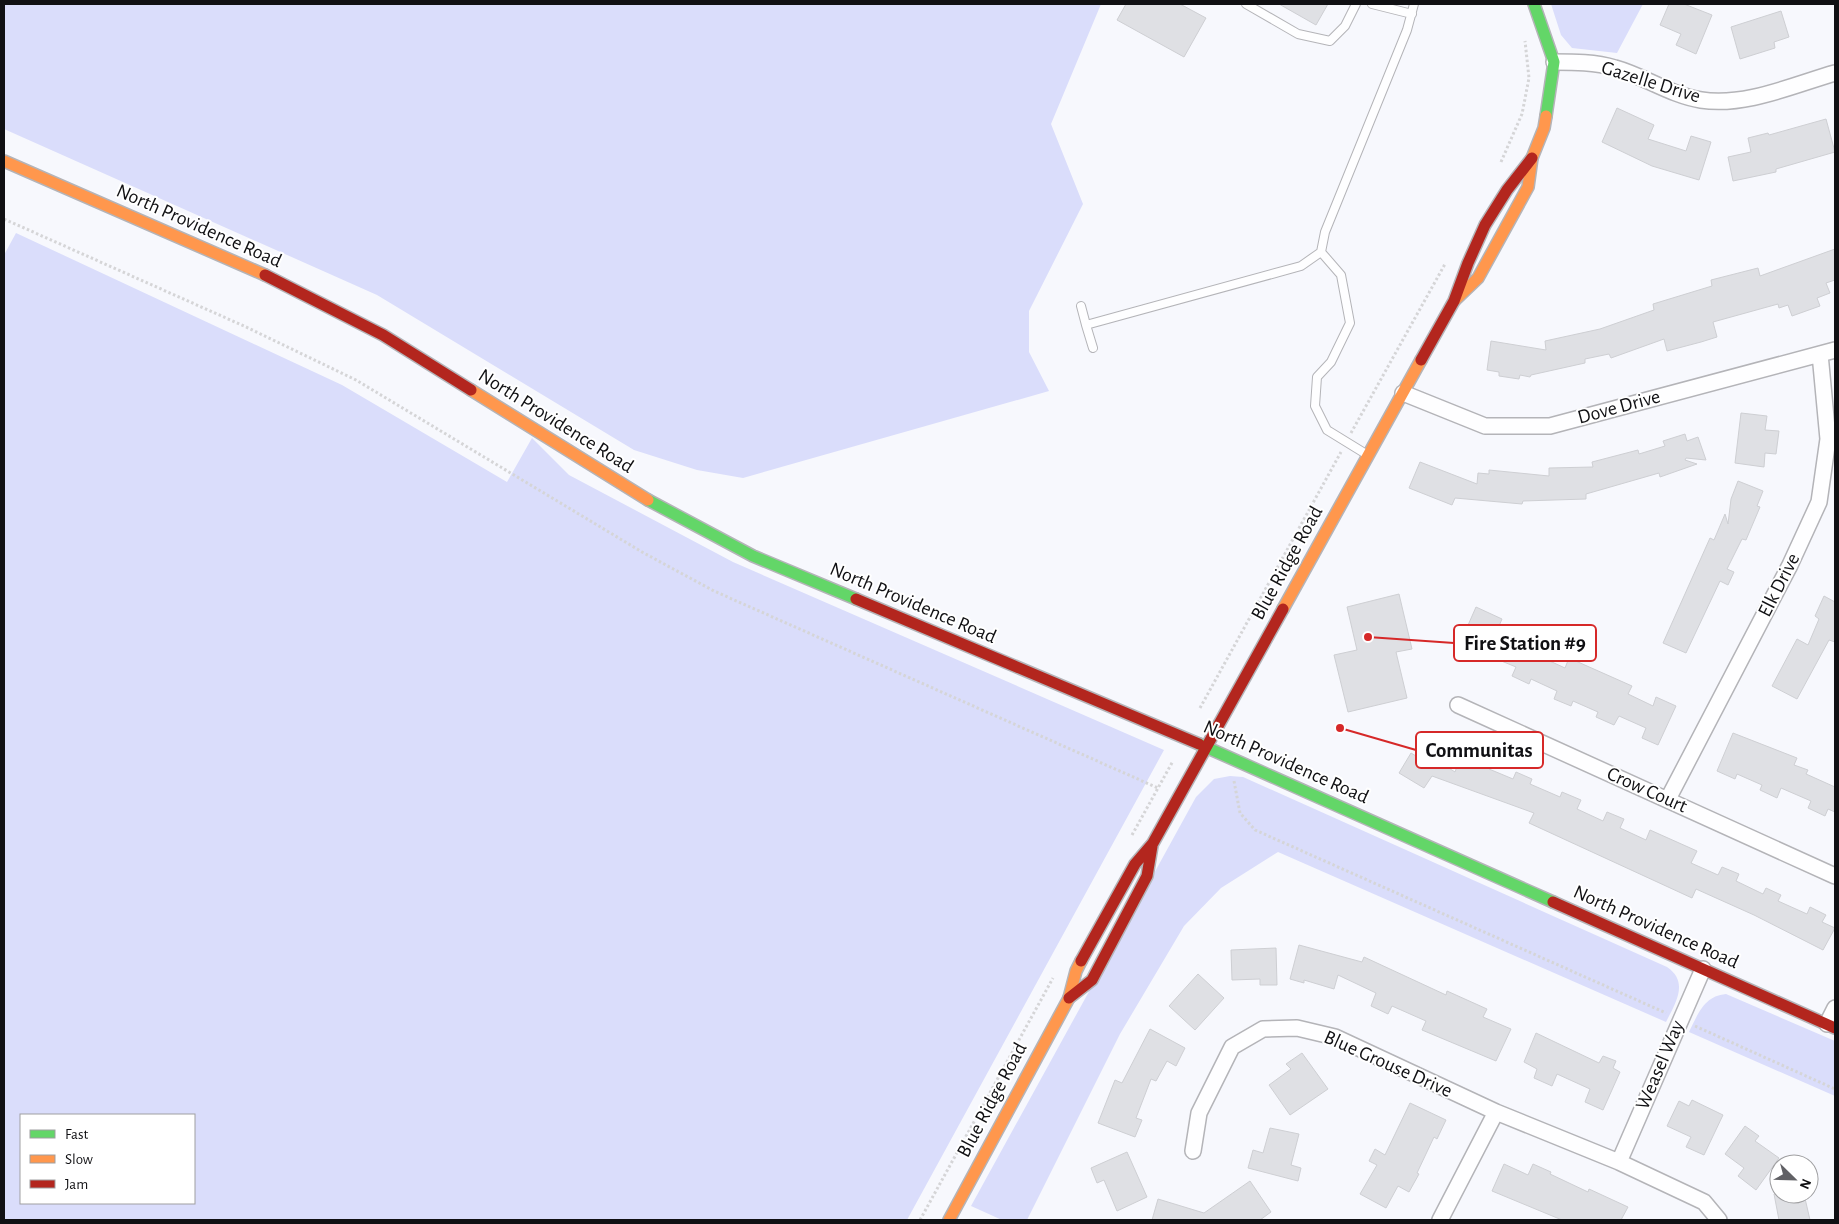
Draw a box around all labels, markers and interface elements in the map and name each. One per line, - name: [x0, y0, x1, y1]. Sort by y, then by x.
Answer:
- street label: Gazelle Drive: [1599, 57, 1703, 107]
- street label: North Providence Road: [113, 181, 285, 271]
- street label: North Providence Road: [475, 365, 637, 477]
- street label: Dove Drive: [1575, 386, 1663, 428]
- street label: Blue Ridge Road: [1248, 503, 1326, 623]
- street label: Elk Drive: [1755, 550, 1803, 620]
- street label: North Providence Road: [827, 559, 999, 647]
- callout: Fire Station #9: [1454, 625, 1596, 661]
- text: Fire Station #9: [1464, 633, 1586, 654]
- street label: North Providence Road: [1200, 717, 1372, 807]
- callout: Communitas: [1416, 732, 1543, 768]
- text: Communitas: [1425, 740, 1533, 761]
- street label: Crow Court: [1604, 763, 1691, 817]
- street label: North Providence Road: [1570, 882, 1742, 972]
- street label: Weasel Way: [1632, 1017, 1688, 1112]
- street label: Blue Grouse Drive: [1321, 1027, 1455, 1101]
- street label: Blue Ridge Road: [953, 1039, 1031, 1161]
- legend: [20, 1114, 195, 1204]
- text: Fast: [65, 1127, 89, 1142]
- text: Slow: [65, 1152, 93, 1167]
- north arrow: [1769, 1154, 1819, 1204]
- text: N: [1797, 1176, 1813, 1191]
- text: Jam: [65, 1177, 88, 1192]

